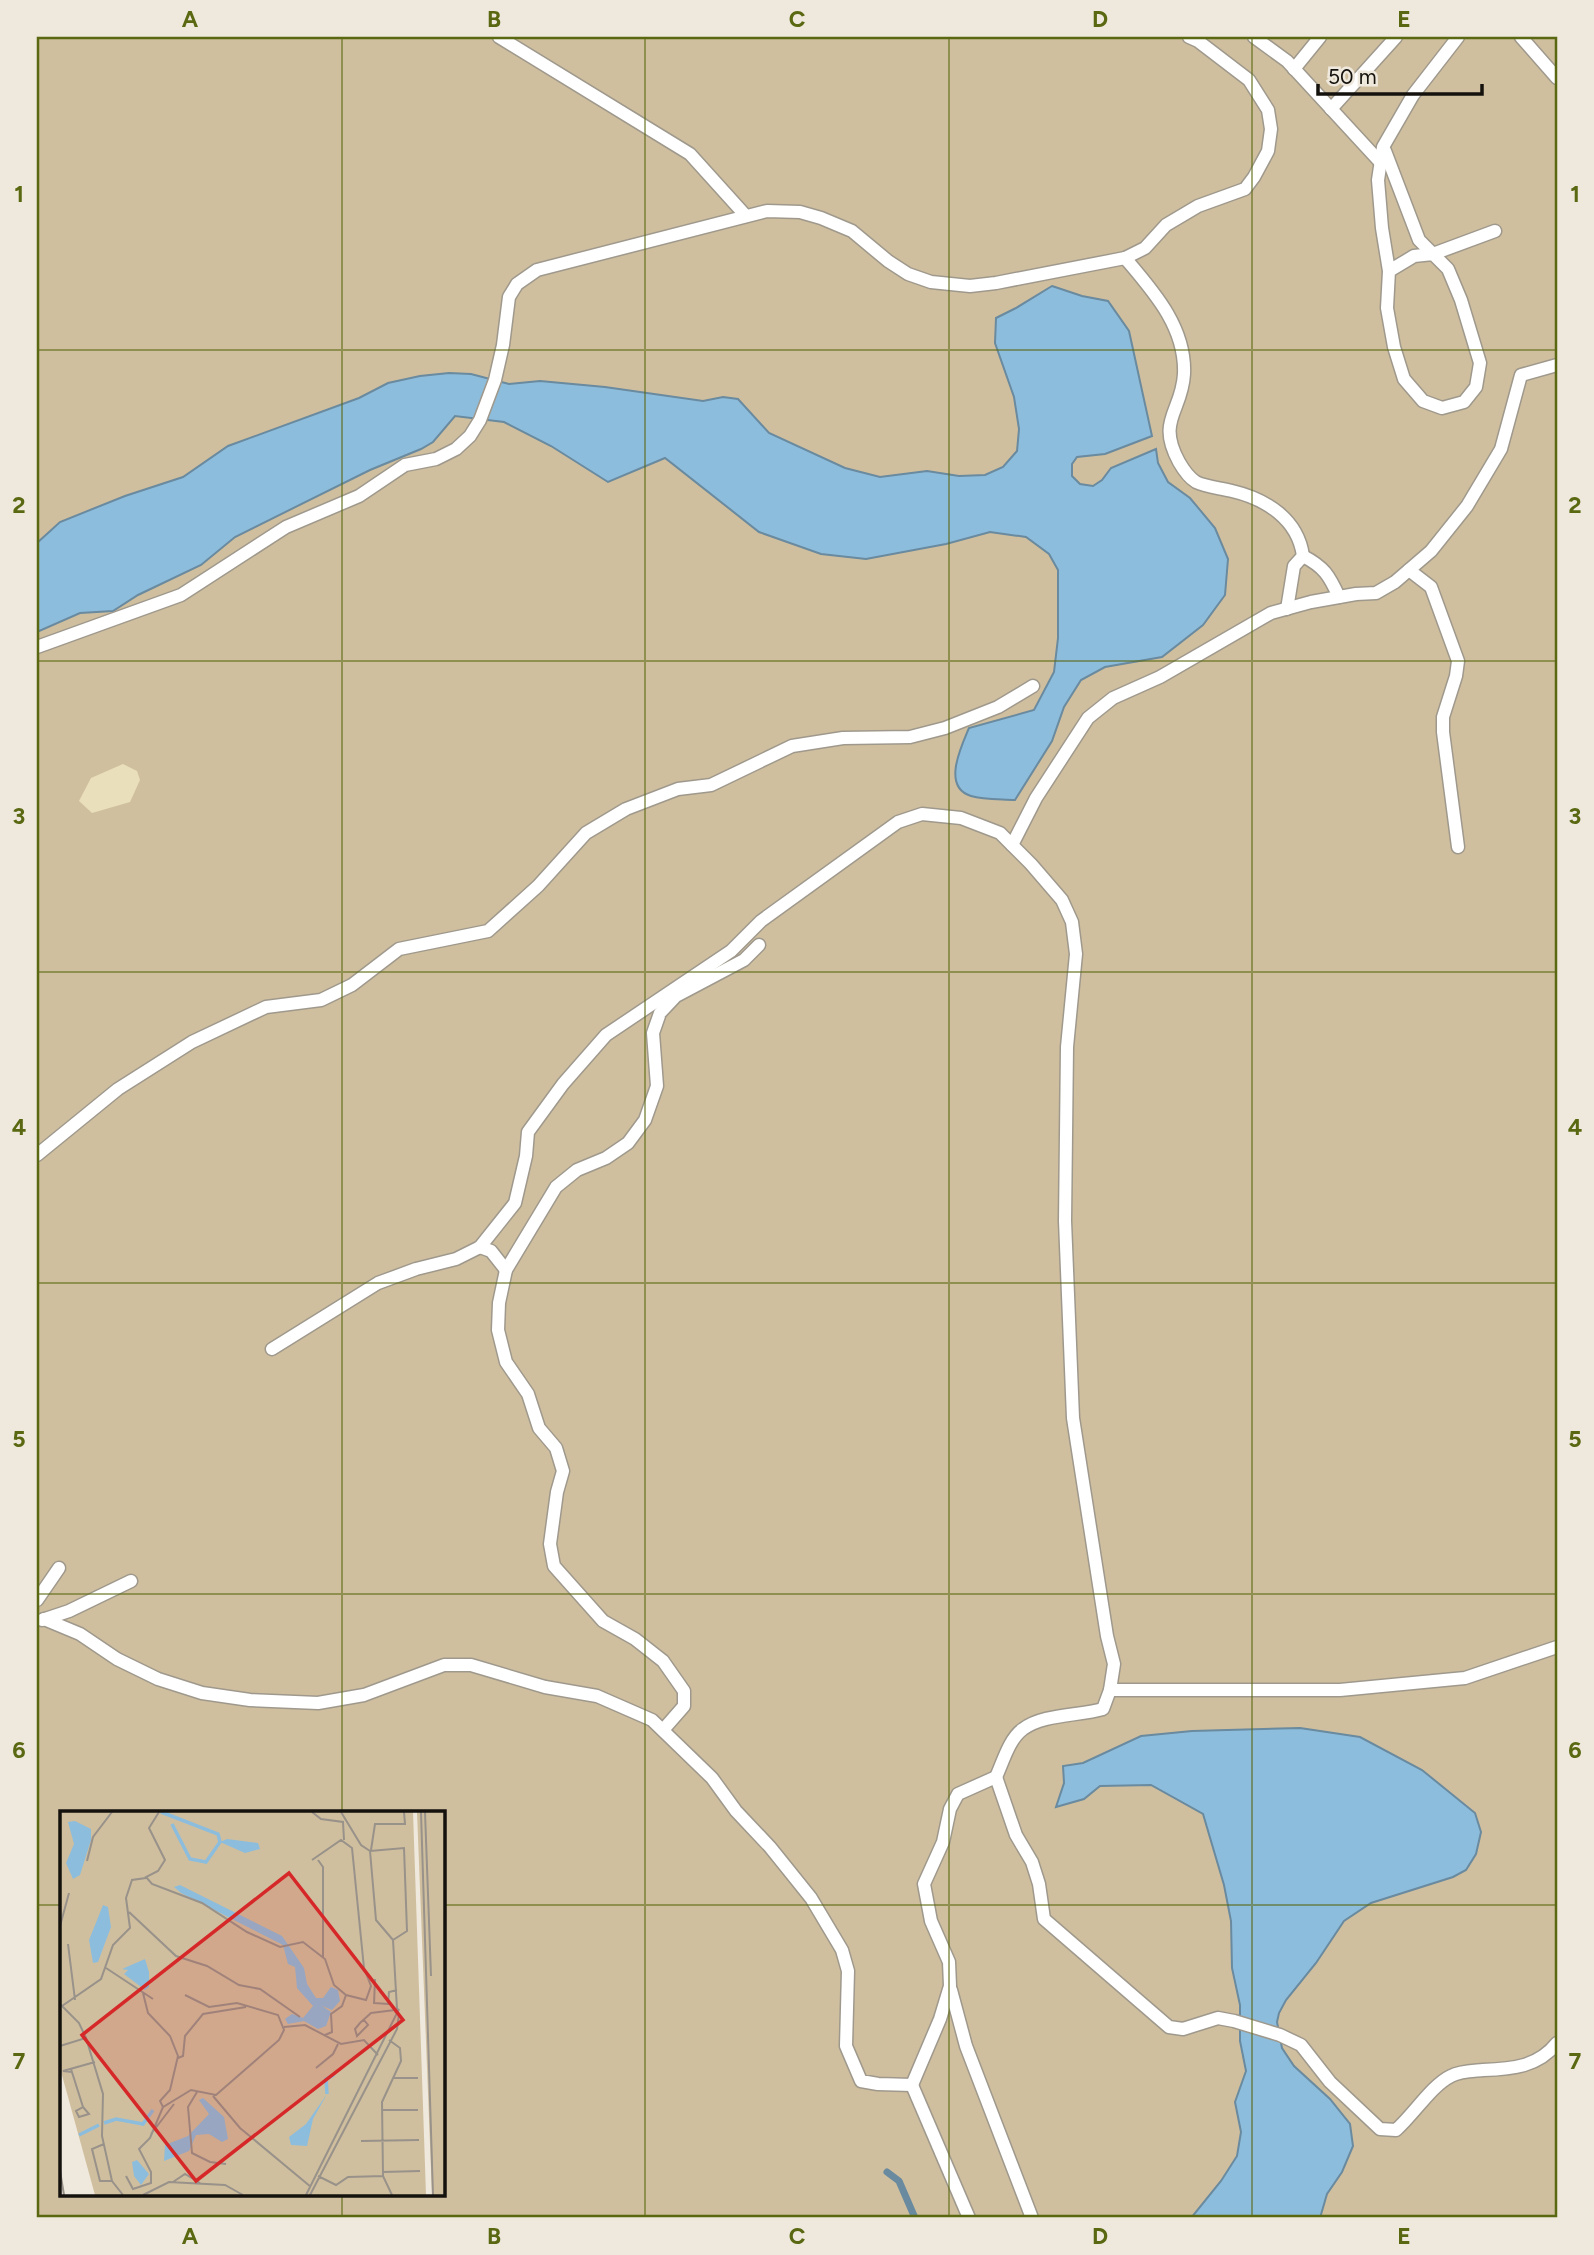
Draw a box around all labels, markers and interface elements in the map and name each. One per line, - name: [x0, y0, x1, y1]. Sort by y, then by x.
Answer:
- text: A: [182, 5, 199, 33]
- text: B: [487, 5, 501, 33]
- text: C: [789, 5, 806, 33]
- text: D: [1092, 5, 1108, 33]
- text: E: [1397, 5, 1411, 33]
- scale bar: [1318, 52, 1482, 96]
- text: 50 m: [1328, 64, 1377, 89]
- text: 1: [14, 180, 24, 208]
- text: 1: [1570, 180, 1580, 208]
- text: 2: [12, 491, 26, 519]
- text: 2: [1568, 491, 1582, 519]
- text: 3: [13, 802, 25, 830]
- text: 3: [1569, 802, 1581, 830]
- text: 4: [12, 1113, 26, 1141]
- text: 4: [1568, 1113, 1582, 1141]
- text: 5: [12, 1425, 26, 1453]
- text: 5: [1568, 1425, 1582, 1453]
- text: 6: [12, 1736, 26, 1764]
- text: 6: [1568, 1736, 1582, 1764]
- inset map: [60, 1811, 444, 2196]
- text: 7: [13, 2047, 26, 2075]
- text: 7: [1569, 2047, 1582, 2075]
- text: A: [182, 2222, 199, 2250]
- text: B: [487, 2222, 501, 2250]
- text: C: [789, 2222, 806, 2250]
- text: D: [1092, 2222, 1108, 2250]
- text: E: [1397, 2222, 1411, 2250]

